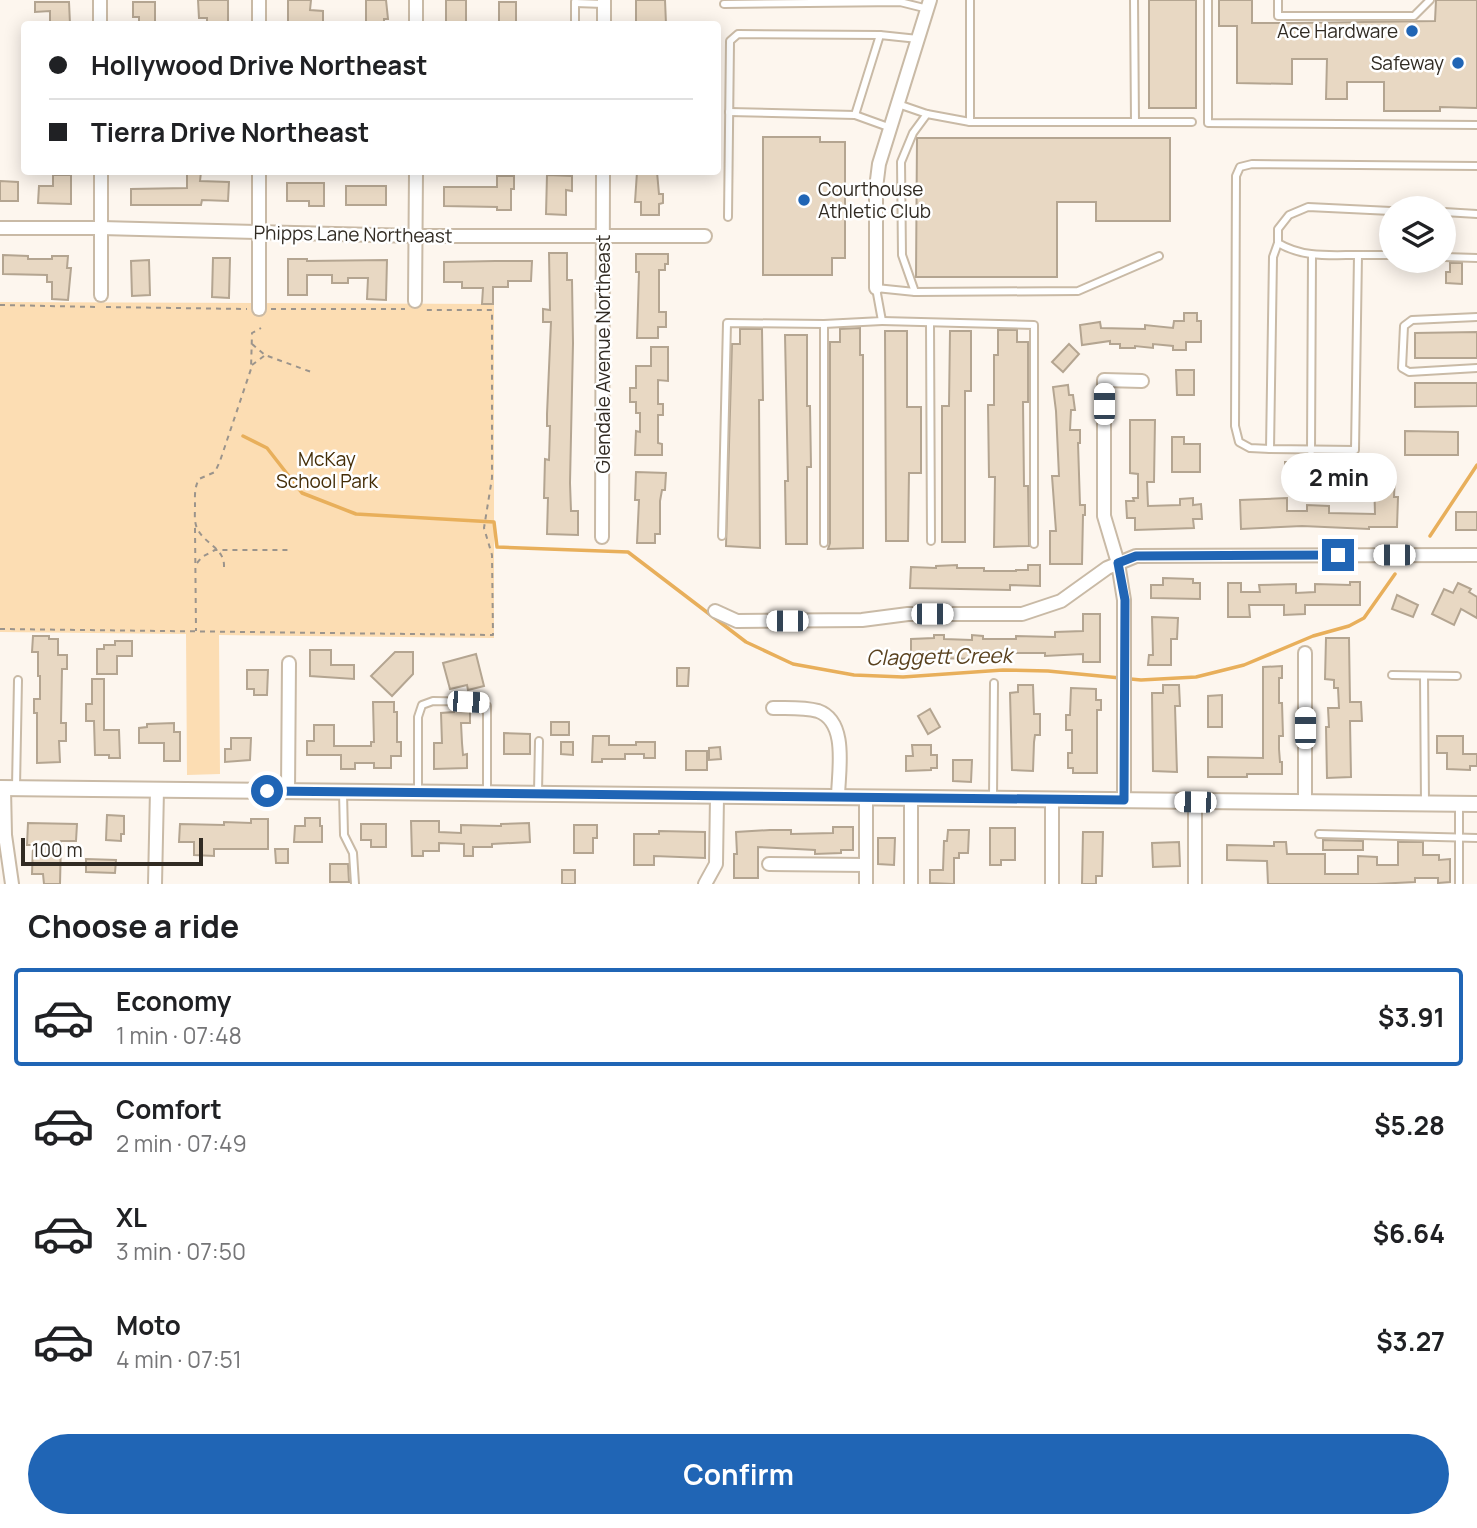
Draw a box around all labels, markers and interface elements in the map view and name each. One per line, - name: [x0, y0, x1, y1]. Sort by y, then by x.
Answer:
- place label: Ace Hardware: [1277, 18, 1398, 44]
- marker: Ace Hardware: [1404, 23, 1420, 39]
- text: Hollywood Drive Northeast: [91, 47, 428, 83]
- place label: Safeway: [1371, 50, 1444, 76]
- marker: Safeway: [1450, 55, 1466, 71]
- text: Tierra Drive Northeast: [91, 114, 369, 150]
- place label: Courthouse Athletic Club: [818, 176, 931, 224]
- marker: Courthouse Athletic Club: [796, 192, 812, 208]
- map controls: [1379, 196, 1456, 273]
- button: layers: [1379, 196, 1456, 273]
- street label: Phipps Lane Northeast: [253, 219, 453, 249]
- street label: Glendale Avenue Northeast: [590, 235, 616, 473]
- car: [1094, 383, 1115, 425]
- park label: McKay School Park: [276, 446, 379, 494]
- callout: 2 min: [1280, 454, 1396, 503]
- text: 2 min: [1309, 461, 1369, 493]
- route end: [1322, 539, 1354, 571]
- car: [1374, 545, 1416, 566]
- car: [912, 604, 954, 625]
- car: [767, 611, 809, 632]
- water label: Claggett Creek: [866, 641, 1015, 671]
- car: [447, 690, 490, 714]
- car: [1295, 707, 1316, 749]
- route start: [251, 775, 283, 807]
- car: [1174, 791, 1217, 813]
- scale bar: [21, 835, 203, 867]
- text: 100 m: [32, 837, 83, 863]
- text: Choose a ride: [28, 904, 239, 948]
- text: Economy: [116, 983, 231, 1019]
- icon: car: [32, 986, 95, 1049]
- text: $3.91: [1378, 999, 1445, 1035]
- text: 1 min · 07:48: [116, 1019, 242, 1051]
- text: Comfort: [116, 1091, 222, 1127]
- icon: car: [32, 1094, 95, 1157]
- text: $5.28: [1374, 1107, 1445, 1143]
- text: 2 min · 07:49: [116, 1127, 247, 1159]
- text: XL: [116, 1199, 147, 1235]
- icon: car: [32, 1202, 95, 1265]
- text: $6.64: [1373, 1215, 1445, 1251]
- text: 3 min · 07:50: [116, 1235, 246, 1267]
- text: Moto: [116, 1307, 181, 1343]
- icon: car: [32, 1310, 95, 1373]
- text: $3.27: [1376, 1323, 1445, 1359]
- text: 4 min · 07:51: [116, 1343, 242, 1375]
- button: Confirm: [28, 1434, 1449, 1514]

